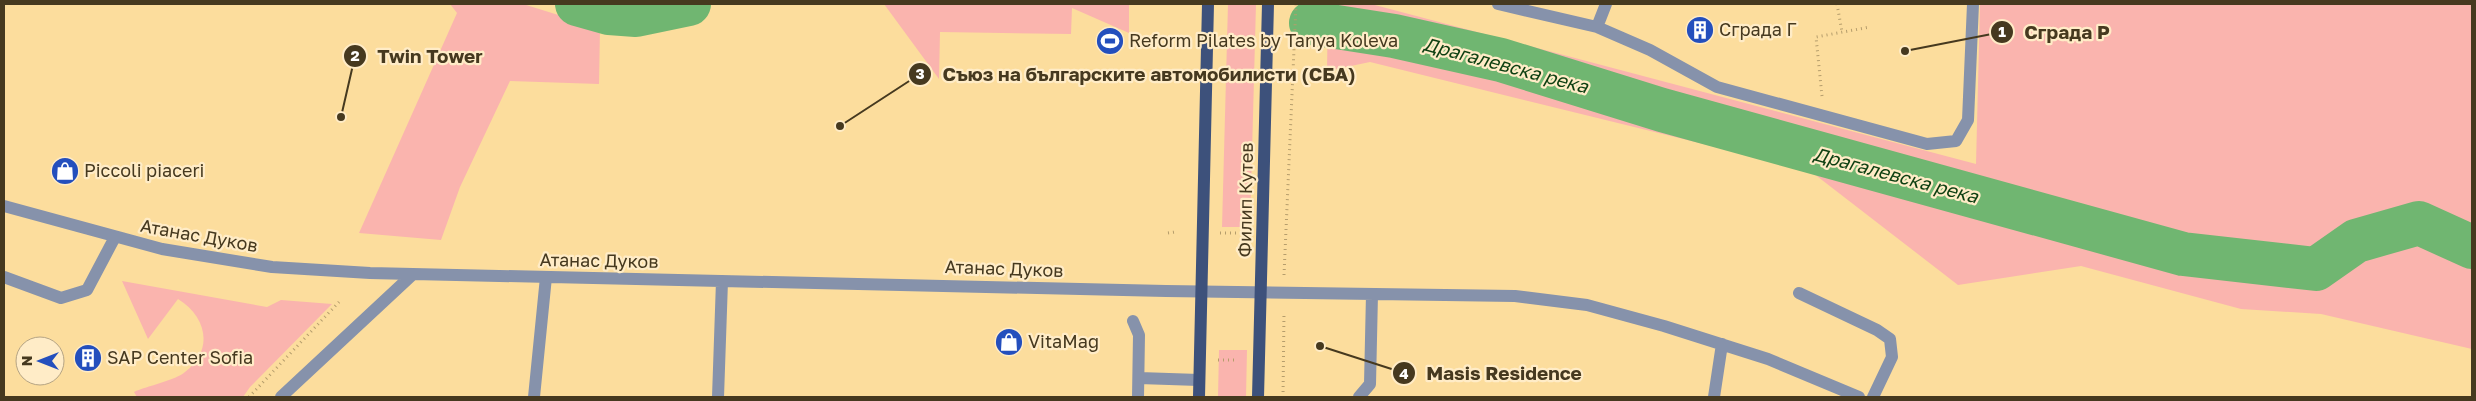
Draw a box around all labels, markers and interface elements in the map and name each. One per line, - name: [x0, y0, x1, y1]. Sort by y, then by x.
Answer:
- building icon: Сграда Г: [1685, 15, 1715, 45]
- callout: Сграда Р: [1990, 15, 2120, 49]
- place label: Сграда Г: [1719, 18, 1797, 40]
- text: Сграда Р: [2024, 20, 2110, 43]
- text: 1: [1998, 22, 2006, 40]
- sports icon: Reform Pilates by Tanya Koleva: [1095, 26, 1125, 56]
- place label: Reform Pilates by Tanya Koleva: [1129, 29, 1398, 51]
- water label: Драгалевска река: [1421, 31, 1592, 98]
- callout: Twin Tower: [342, 39, 493, 73]
- text: Twin Tower: [377, 44, 483, 67]
- text: 2: [350, 46, 360, 64]
- callout: Съюз на българските автомобилисти (СБА): [907, 57, 1365, 91]
- text: Съюз на българските автомобилисти (СБА): [943, 62, 1355, 85]
- text: 3: [915, 64, 925, 82]
- water label: Драгалевска река: [1811, 141, 1982, 208]
- street label: Филип Кутев: [1233, 142, 1257, 258]
- shop icon: Piccoli piaceri: [50, 156, 80, 186]
- place label: Piccoli piaceri: [84, 159, 204, 181]
- street label: Атанас Дуков: [139, 214, 260, 256]
- street label: Атанас Дуков: [539, 248, 659, 272]
- street label: Атанас Дуков: [944, 255, 1064, 281]
- shop icon: VitaMag: [994, 327, 1024, 357]
- place label: VitaMag: [1028, 330, 1099, 352]
- north arrow: [15, 336, 65, 386]
- building icon: SAP Center Sofia: [73, 343, 103, 373]
- place label: SAP Center Sofia: [107, 346, 253, 368]
- text: N: [18, 356, 35, 366]
- callout: Masis Residence: [1392, 356, 1592, 390]
- text: Masis Residence: [1426, 361, 1582, 384]
- text: 4: [1399, 364, 1409, 382]

